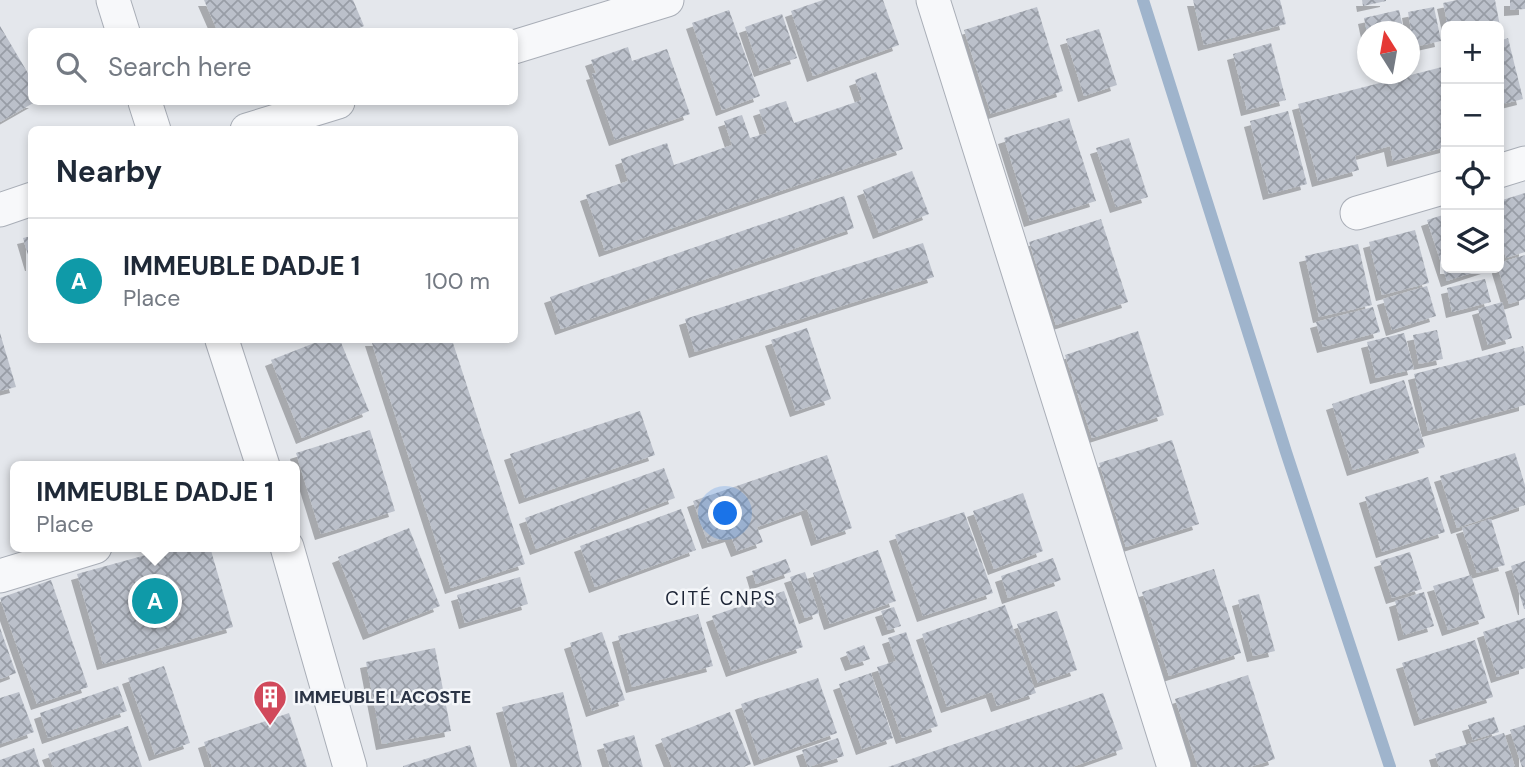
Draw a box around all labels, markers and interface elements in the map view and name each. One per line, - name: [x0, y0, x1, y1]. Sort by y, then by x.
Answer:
- north arrow: [1357, 21, 1420, 84]
- map controls: [1441, 21, 1504, 273]
- button: +: [1441, 21, 1504, 84]
- search box: [28, 28, 518, 105]
- icon: search: [52, 48, 90, 86]
- text: Search here: [108, 50, 251, 84]
- button: −: [1441, 84, 1504, 147]
- button: locate: [1441, 147, 1504, 210]
- text: Nearby: [56, 152, 162, 191]
- button: layers: [1441, 210, 1504, 273]
- text: IMMEUBLE DADJE 1: [123, 249, 360, 283]
- text: A: [71, 266, 87, 296]
- text: 100 m: [425, 266, 490, 296]
- text: Place: [123, 283, 180, 313]
- popup: [10, 461, 300, 552]
- text: IMMEUBLE DADJE 1: [36, 475, 274, 509]
- your location: [708, 496, 742, 530]
- text: Place: [36, 509, 94, 539]
- pin: A: [132, 575, 178, 627]
- district label: CITÉ CNPS: [665, 586, 777, 611]
- building icon: IMMEUBLE LACOSTE: [251, 678, 289, 727]
- place label: IMMEUBLE LACOSTE: [294, 685, 471, 709]

